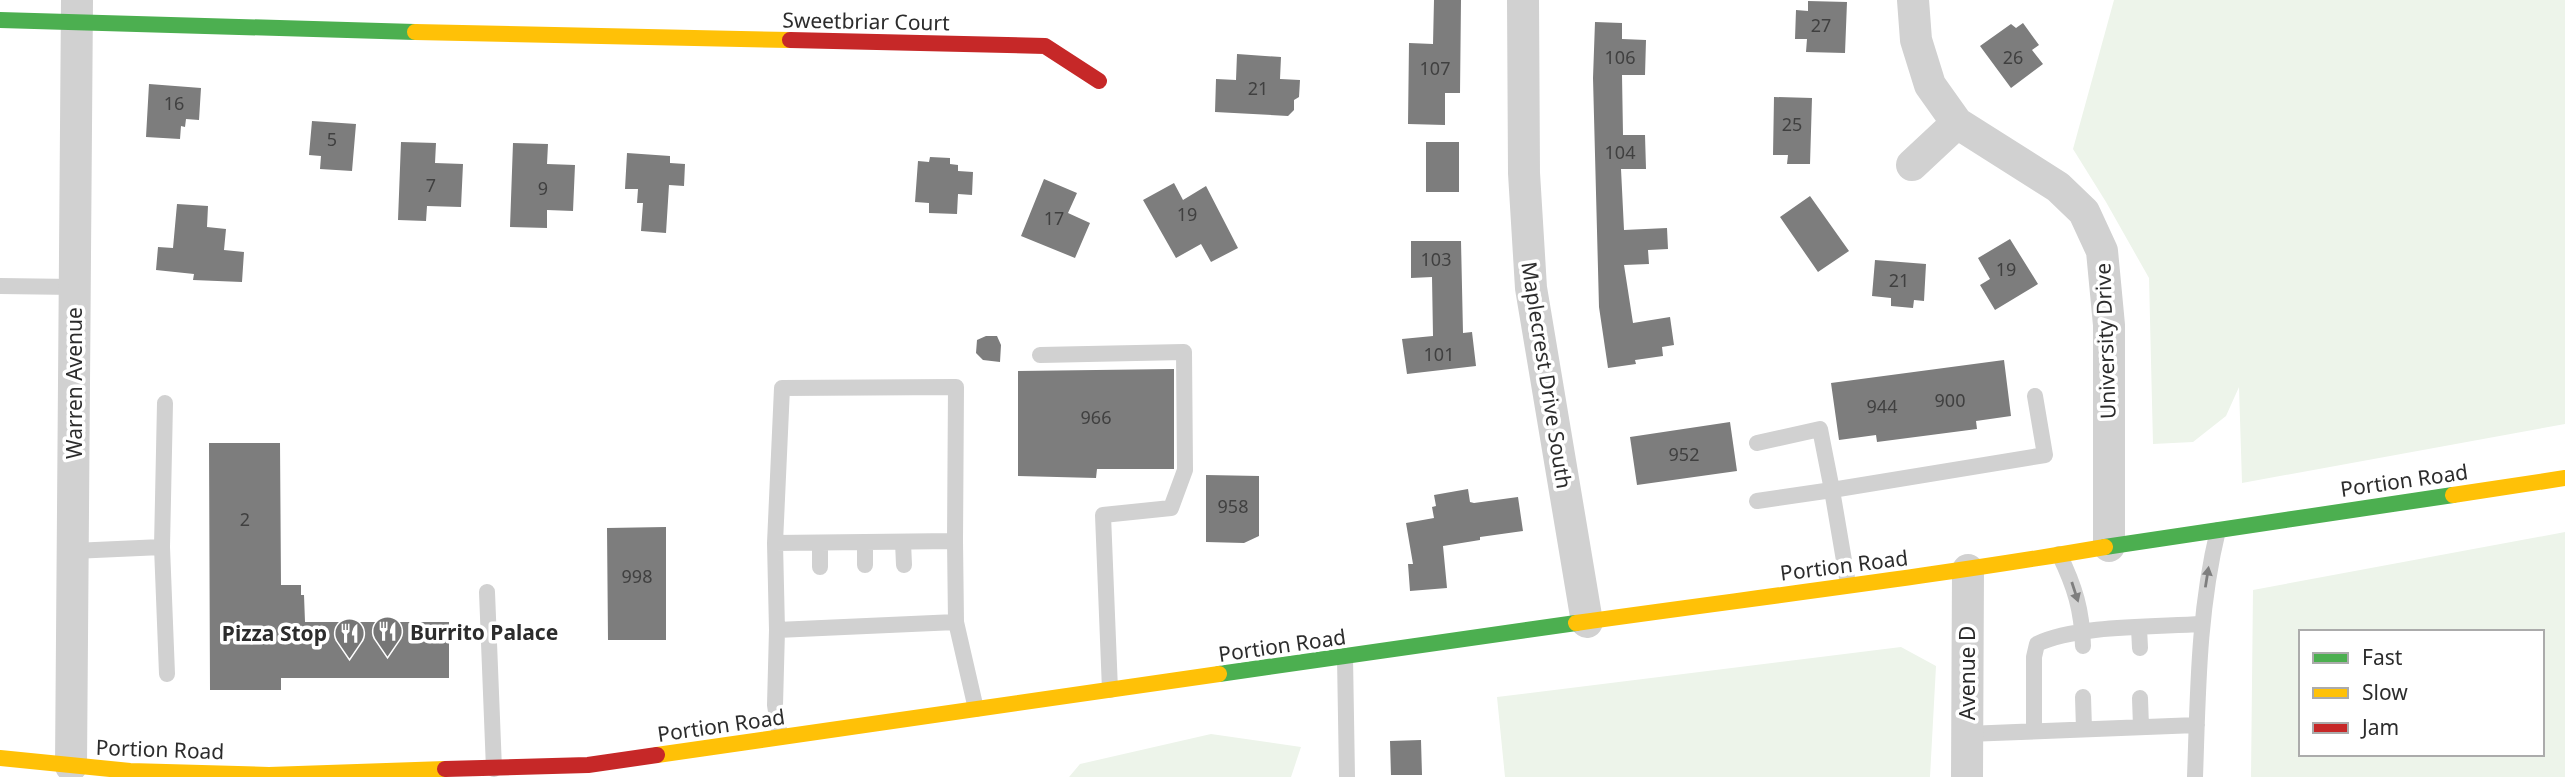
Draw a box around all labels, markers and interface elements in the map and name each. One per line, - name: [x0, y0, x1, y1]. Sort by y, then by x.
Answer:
- street label: Sweetbriar Court: [782, 6, 950, 36]
- house number: 27: [1811, 13, 1831, 37]
- house number: 106: [1605, 45, 1635, 69]
- house number: 26: [2003, 45, 2023, 69]
- house number: 107: [1420, 56, 1450, 80]
- house number: 21: [1248, 76, 1268, 100]
- house number: 16: [164, 91, 184, 115]
- house number: 25: [1782, 112, 1802, 136]
- house number: 5: [327, 127, 337, 151]
- house number: 104: [1605, 140, 1635, 164]
- house number: 7: [426, 173, 436, 197]
- house number: 9: [538, 176, 548, 200]
- house number: 19: [1177, 202, 1197, 226]
- house number: 17: [1044, 206, 1064, 230]
- house number: 103: [1421, 247, 1451, 271]
- house number: 19: [1996, 257, 2016, 281]
- street label: Maplecrest Drive South: [1515, 259, 1579, 491]
- street label: University Drive: [2088, 263, 2122, 419]
- house number: 21: [1889, 268, 1909, 292]
- street label: Warren Avenue: [60, 307, 88, 459]
- house number: 101: [1424, 342, 1454, 366]
- house number: 900: [1935, 388, 1965, 412]
- house number: 944: [1867, 394, 1897, 418]
- house number: 966: [1081, 405, 1111, 429]
- house number: 952: [1669, 442, 1699, 466]
- street label: Portion Road: [2338, 457, 2470, 503]
- house number: 958: [1218, 494, 1248, 518]
- house number: 2: [240, 507, 250, 531]
- street label: Portion Road: [1778, 543, 1910, 587]
- house number: 998: [622, 564, 652, 588]
- one-way arrow: [2202, 565, 2213, 587]
- one-way arrow: [2071, 581, 2081, 602]
- restaurant icon: Burrito Palace: [370, 615, 404, 659]
- restaurant icon: Pizza Stop: [333, 616, 367, 660]
- place label: Burrito Palace: [410, 618, 558, 646]
- place label: Pizza Stop: [222, 619, 327, 647]
- street label: Portion Road: [1216, 622, 1348, 668]
- street label: Avenue D: [1953, 626, 1981, 720]
- legend: [2299, 630, 2544, 756]
- text: Fast: [2362, 643, 2403, 671]
- text: Slow: [2362, 678, 2408, 706]
- street label: Portion Road: [655, 702, 787, 748]
- text: Jam: [2360, 713, 2399, 741]
- street label: Portion Road: [95, 733, 225, 765]

